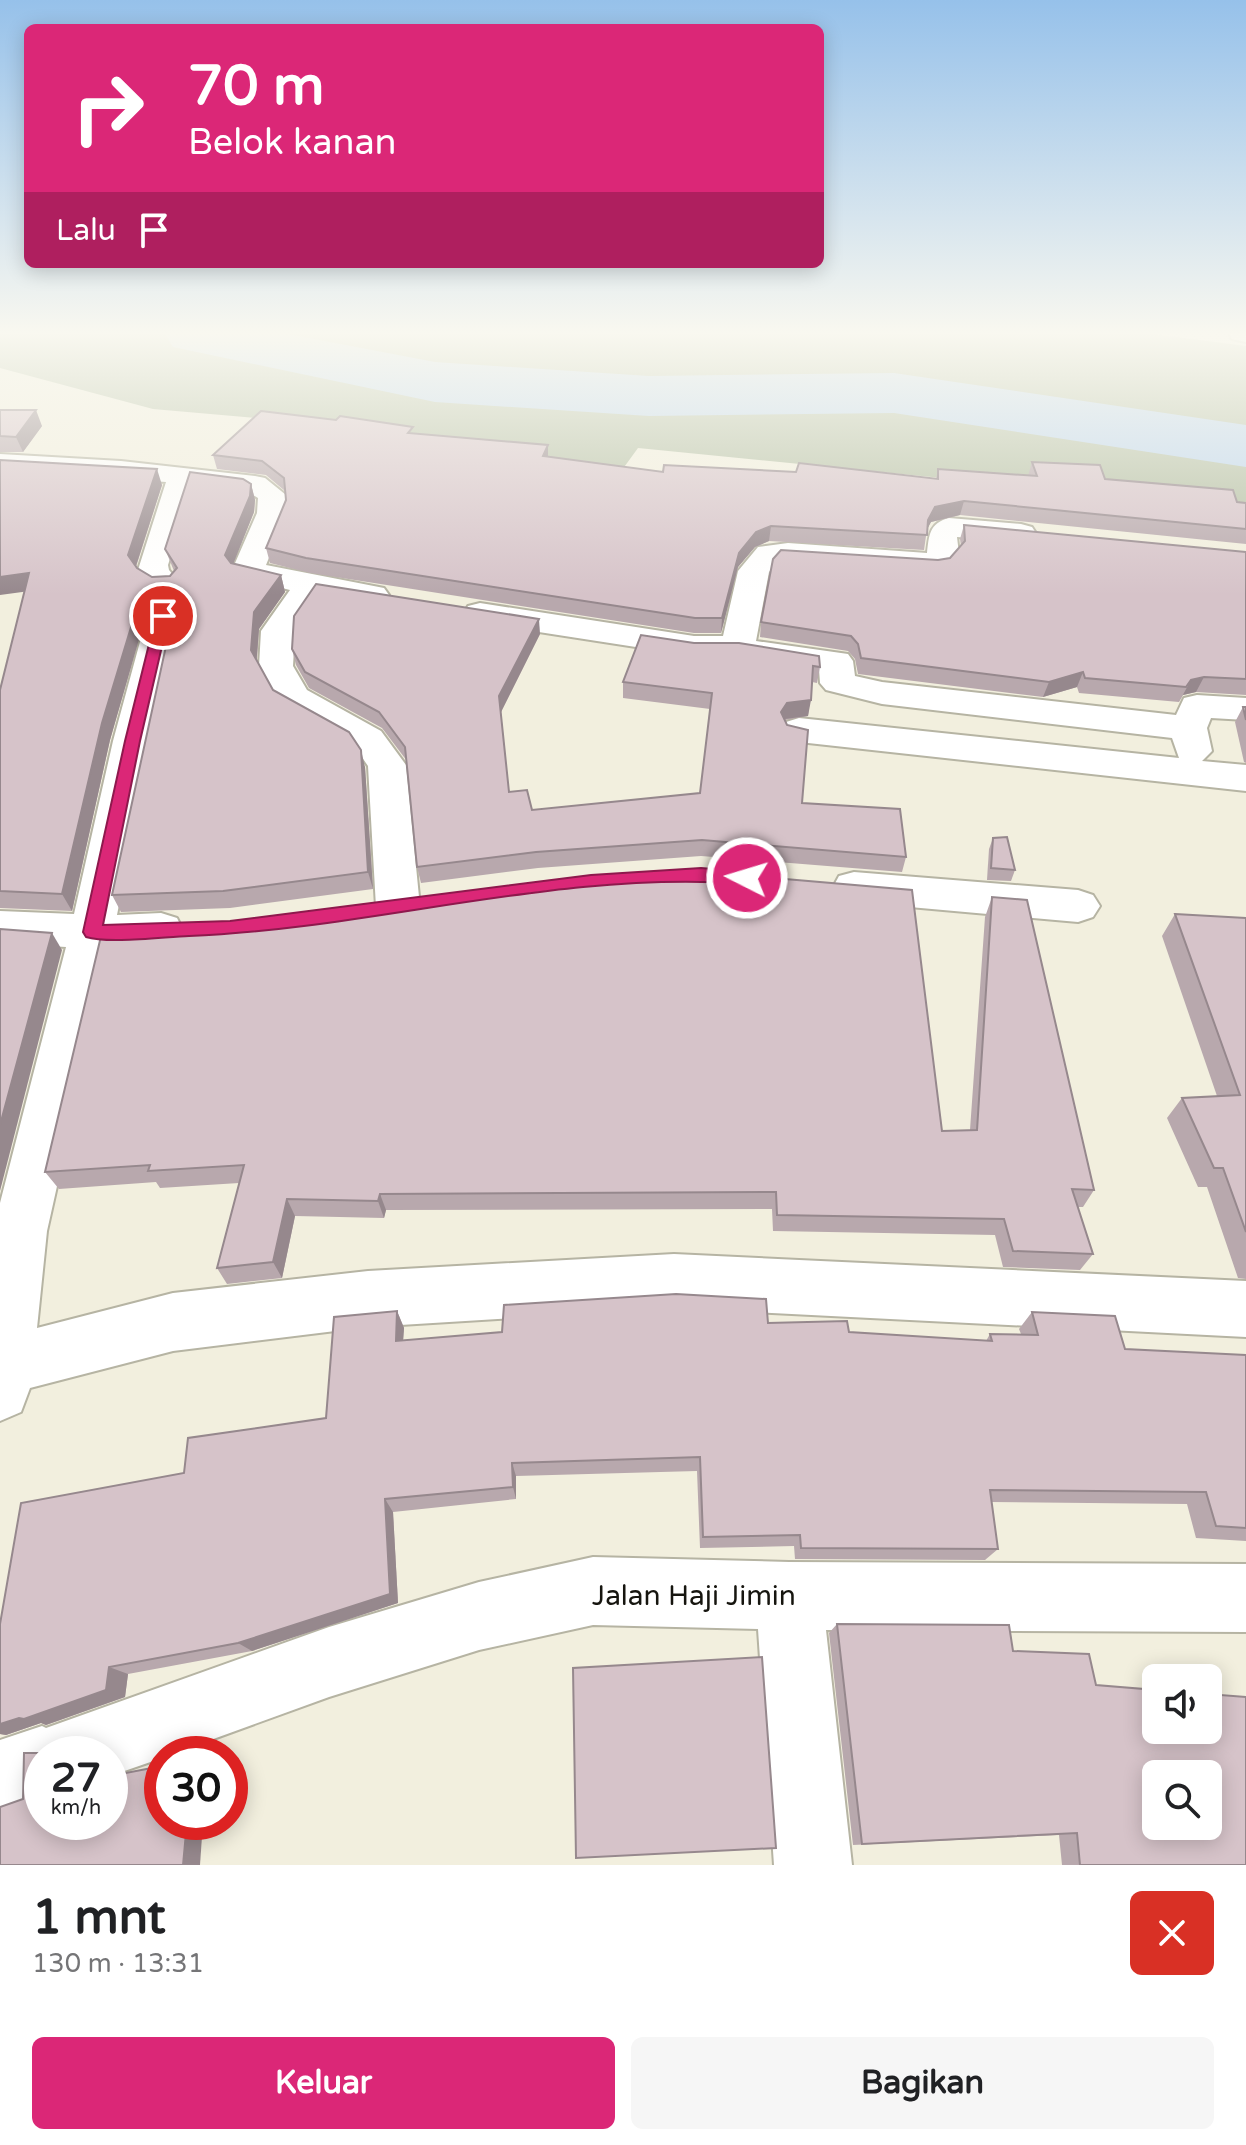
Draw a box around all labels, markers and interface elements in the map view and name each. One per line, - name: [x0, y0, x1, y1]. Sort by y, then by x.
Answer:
- text: 70 m: [188, 53, 324, 120]
- icon: right: [56, 56, 160, 160]
- text: Belok kanan: [188, 121, 397, 164]
- icon: arrive: [132, 208, 176, 252]
- text: Lalu: [56, 212, 116, 249]
- pin: [129, 582, 197, 650]
- icon: arrive: [141, 594, 185, 638]
- position arrow: [705, 836, 789, 920]
- street label: Jalan Haji Jimin: [592, 1579, 796, 1613]
- map controls: [1142, 1664, 1222, 1840]
- button: sound: [1142, 1664, 1222, 1744]
- speed limit sign: 30: [144, 1736, 248, 1840]
- text: 27: [51, 1754, 101, 1802]
- button: search: [1142, 1760, 1222, 1840]
- text: km/h: [51, 1796, 101, 1820]
- text: 1 mnt: [32, 1889, 166, 1947]
- button: close: [1130, 1891, 1214, 1975]
- text: 130 m · 13:31: [32, 1948, 204, 1979]
- button: Keluar: [32, 2037, 615, 2129]
- button: Bagikan: [631, 2037, 1214, 2129]

